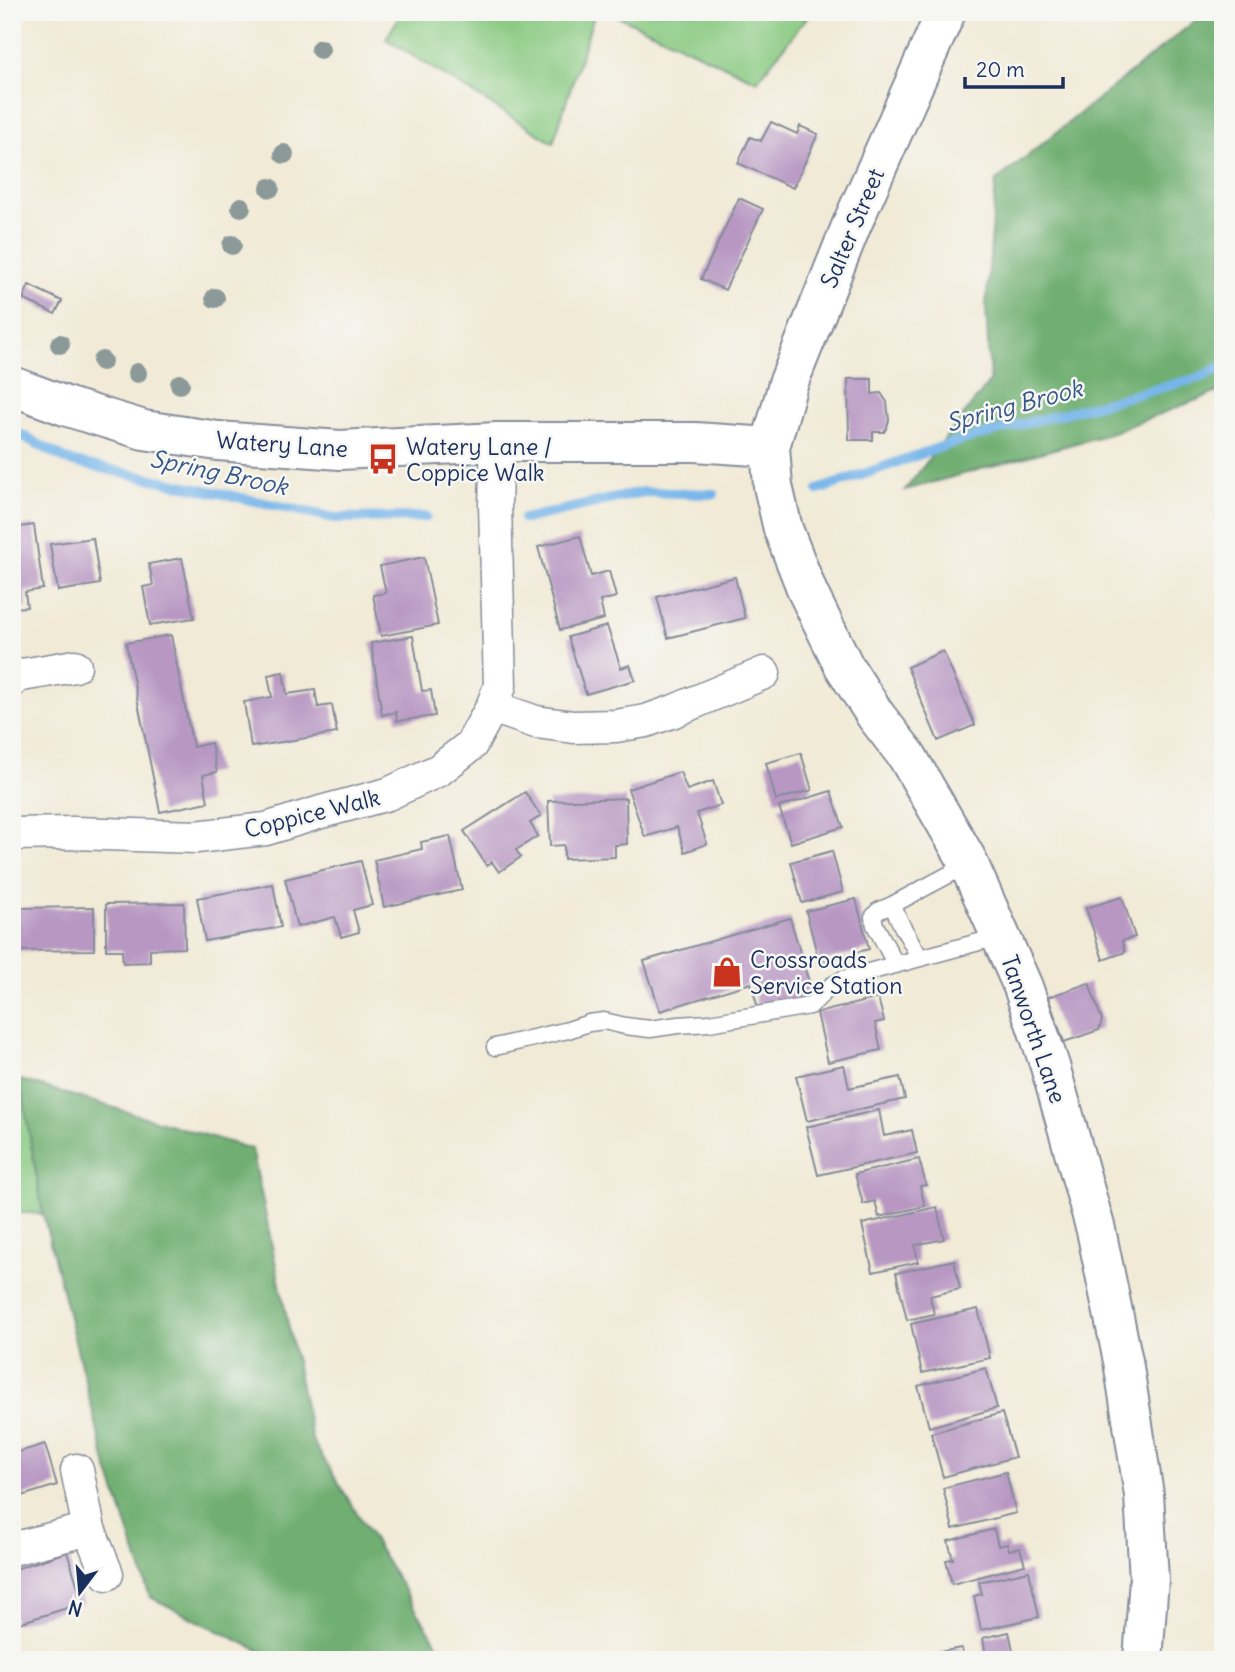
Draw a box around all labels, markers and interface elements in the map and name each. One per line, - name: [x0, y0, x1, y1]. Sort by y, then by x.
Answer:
- scale bar: [965, 46, 1064, 90]
- text: 20 m: [976, 56, 1025, 83]
- street label: Salter Street: [814, 164, 890, 292]
- water label: Spring Brook: [943, 372, 1087, 438]
- street label: Watery Lane: [215, 425, 349, 463]
- place label: Watery Lane / Coppice Walk: [406, 432, 552, 487]
- bus stop icon: Watery Lane / Coppice Walk: [366, 442, 400, 476]
- water label: Spring Brook: [148, 443, 292, 502]
- street label: Coppice Walk: [241, 782, 383, 844]
- place label: Crossroads Service Station: [750, 945, 902, 1000]
- street label: Tanworth Lane: [995, 951, 1073, 1107]
- shop icon: Crossroads Service Station: [710, 955, 744, 989]
- north arrow: [46, 1556, 116, 1626]
- text: N: [66, 1595, 85, 1622]

